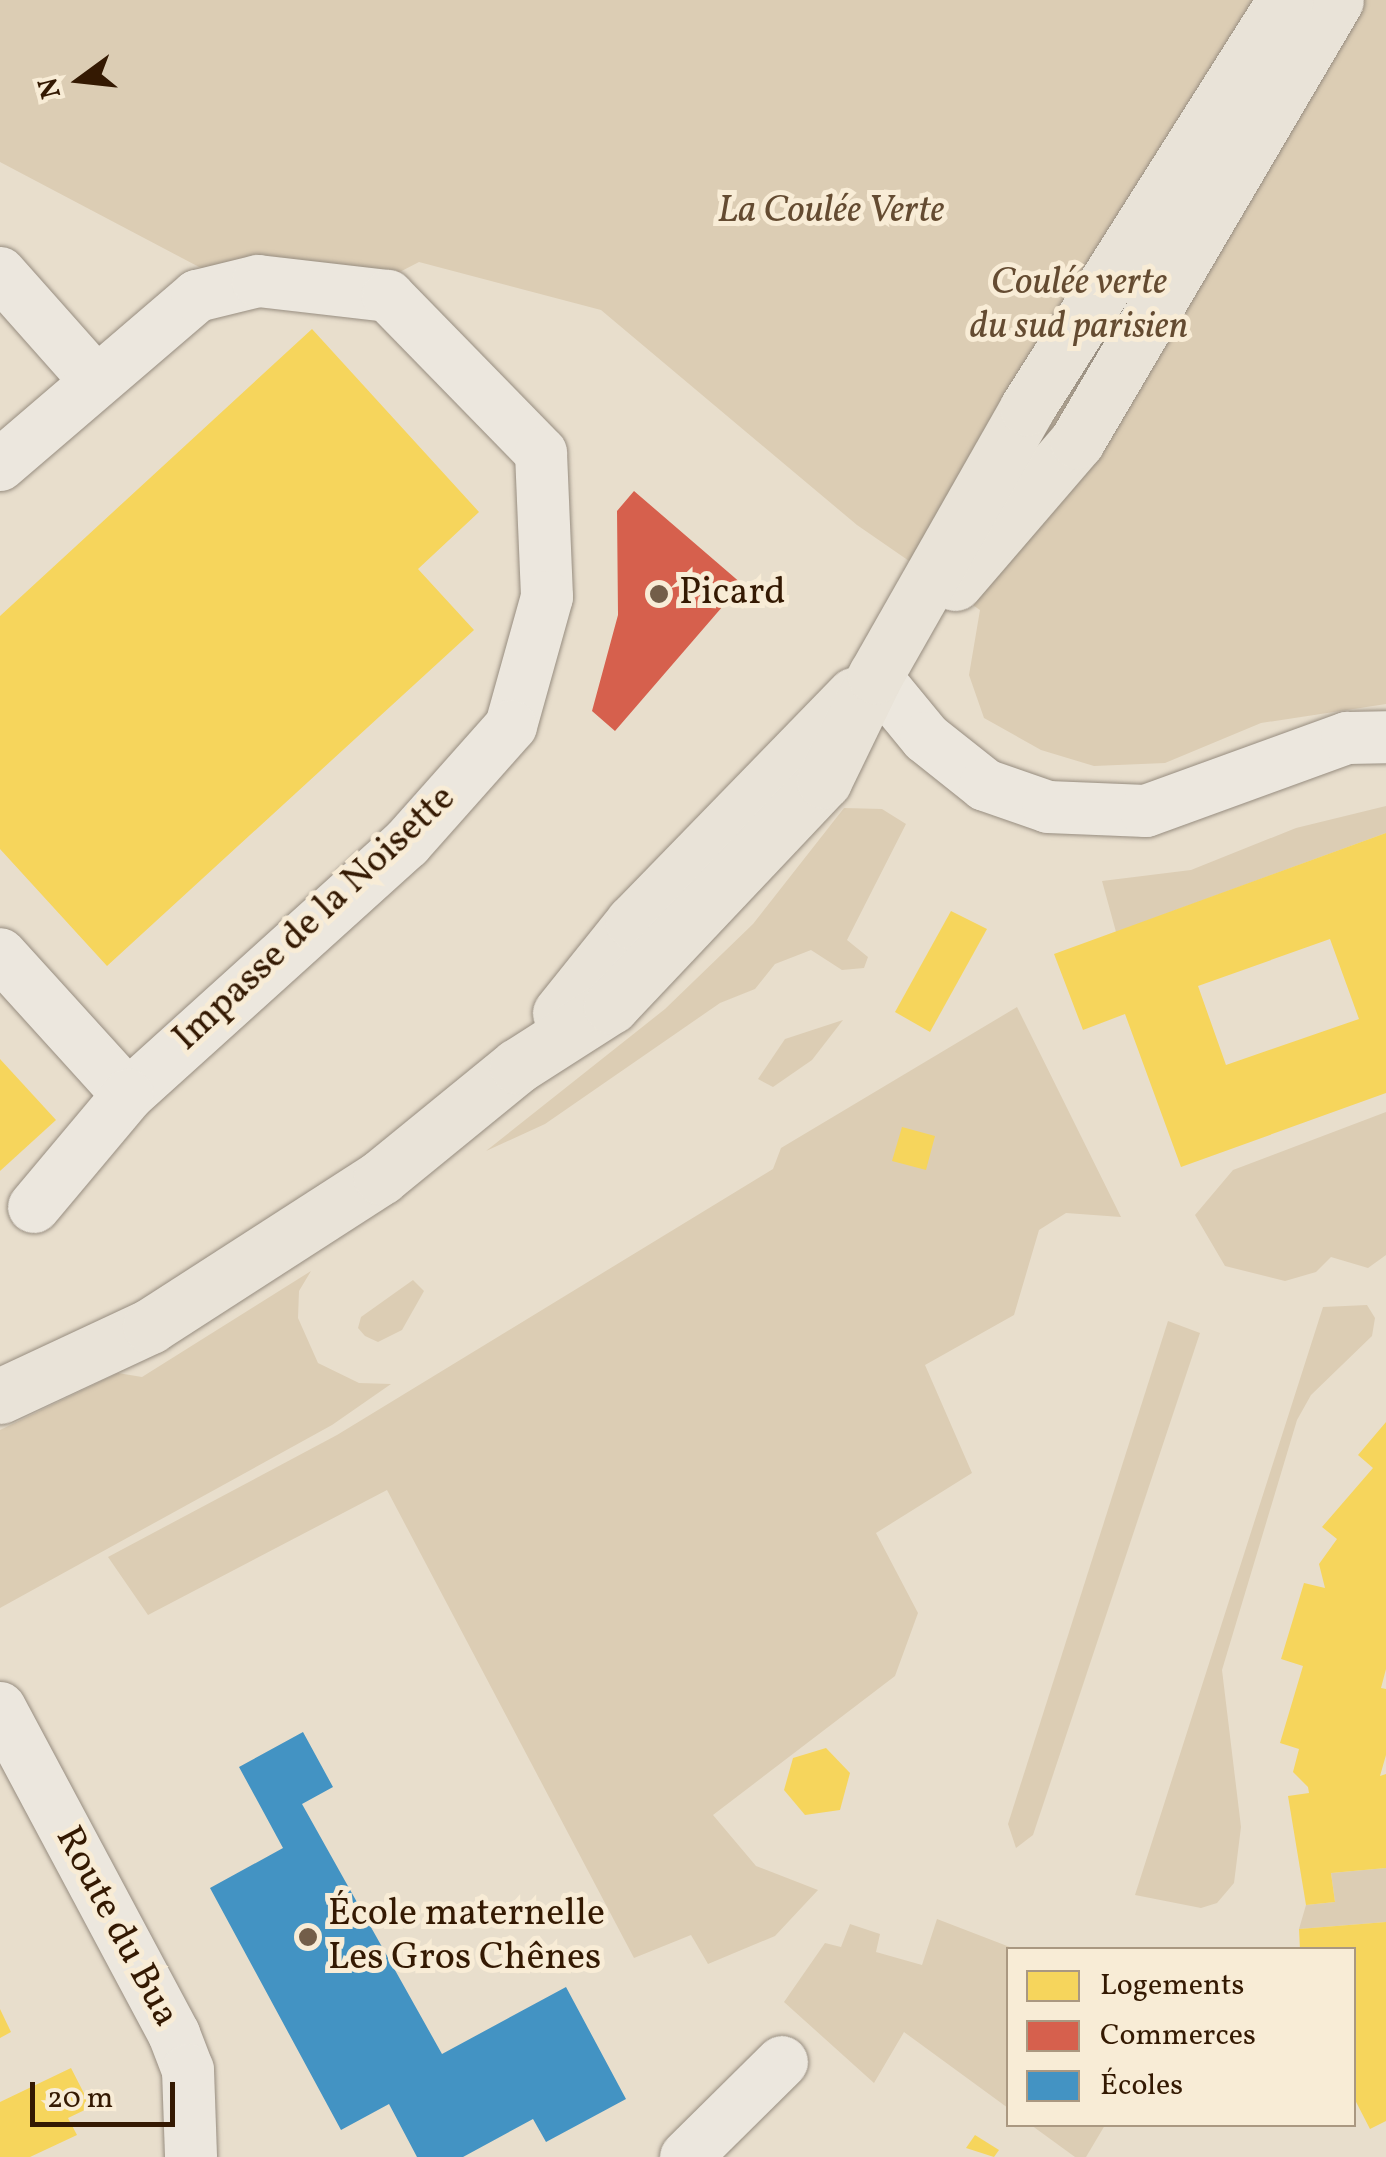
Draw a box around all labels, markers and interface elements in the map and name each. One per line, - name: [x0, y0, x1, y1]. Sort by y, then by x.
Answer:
- north arrow: [30, 30, 130, 130]
- text: N: [29, 73, 72, 103]
- park label: La Coulée Verte: [718, 189, 944, 235]
- park label: Coulée verte du sud parisien: [970, 261, 1188, 350]
- place label: Picard: [679, 571, 786, 617]
- marker: Picard: [648, 583, 670, 605]
- street label: Impasse de la Noisette: [165, 777, 465, 1061]
- street label: Route du Bua: [44, 1819, 188, 2035]
- place label: École maternelle Les Gros Chênes: [328, 1892, 605, 1982]
- marker: École maternelle Les Gros Chênes: [297, 1926, 319, 1948]
- legend: [1006, 1947, 1356, 2127]
- text: Logements: [1100, 1965, 1244, 2007]
- text: Commerces: [1100, 2015, 1256, 2057]
- scale bar: [35, 2062, 180, 2124]
- text: Écoles: [1100, 2065, 1183, 2107]
- text: 20 m: [47, 2078, 113, 2120]

